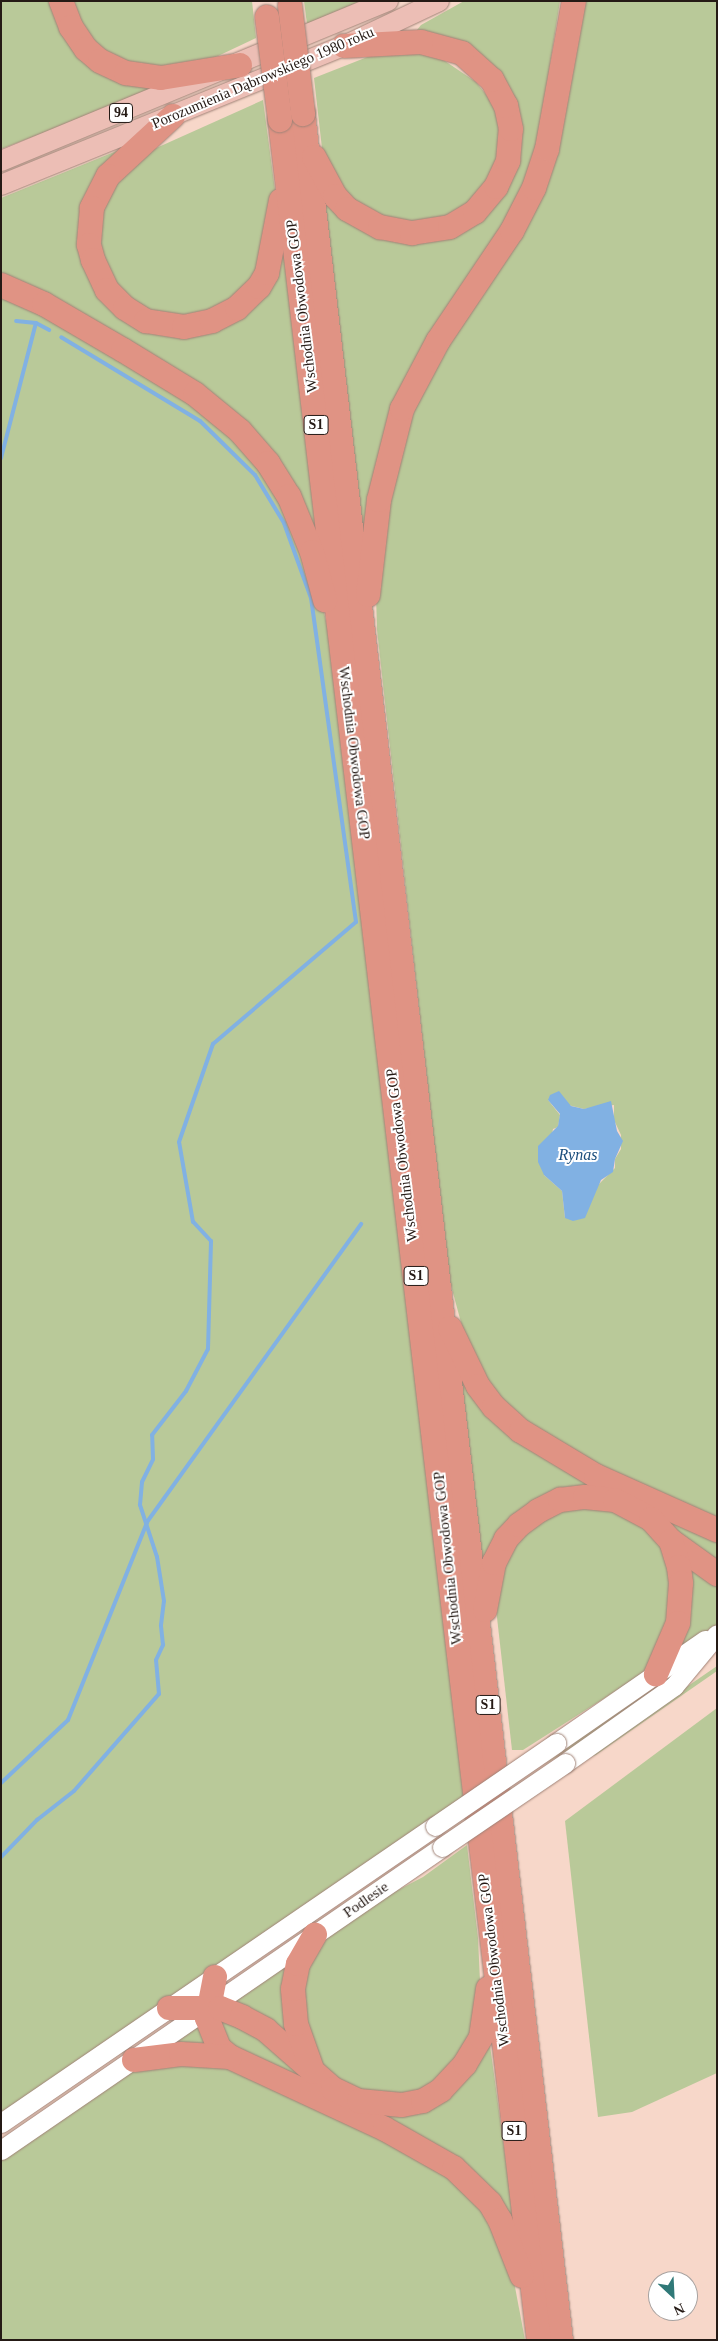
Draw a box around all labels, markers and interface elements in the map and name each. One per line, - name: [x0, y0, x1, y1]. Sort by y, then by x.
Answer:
- street label: Porozumienia Dąbrowskiego 1980 roku: [149, 23, 377, 133]
- road number: 94: [108, 102, 134, 125]
- street label: Wschodnia Obwodowa GOP: [282, 218, 322, 394]
- road number: S1: [304, 414, 328, 436]
- street label: Wschodnia Obwodowa GOP: [334, 665, 374, 841]
- street label: Wschodnia Obwodowa GOP: [382, 1067, 422, 1243]
- water label: Rynas: [559, 1145, 597, 1165]
- road number: S1: [404, 1264, 428, 1288]
- street label: Wschodnia Obwodowa GOP: [430, 1470, 466, 1646]
- road number: S1: [476, 1694, 500, 1716]
- street label: Wschodnia Obwodowa GOP: [474, 1872, 514, 2048]
- street label: Podlesie: [340, 1878, 392, 1922]
- road number: S1: [502, 2120, 526, 2142]
- north arrow: [648, 2271, 698, 2321]
- text: N: [671, 2300, 687, 2318]

